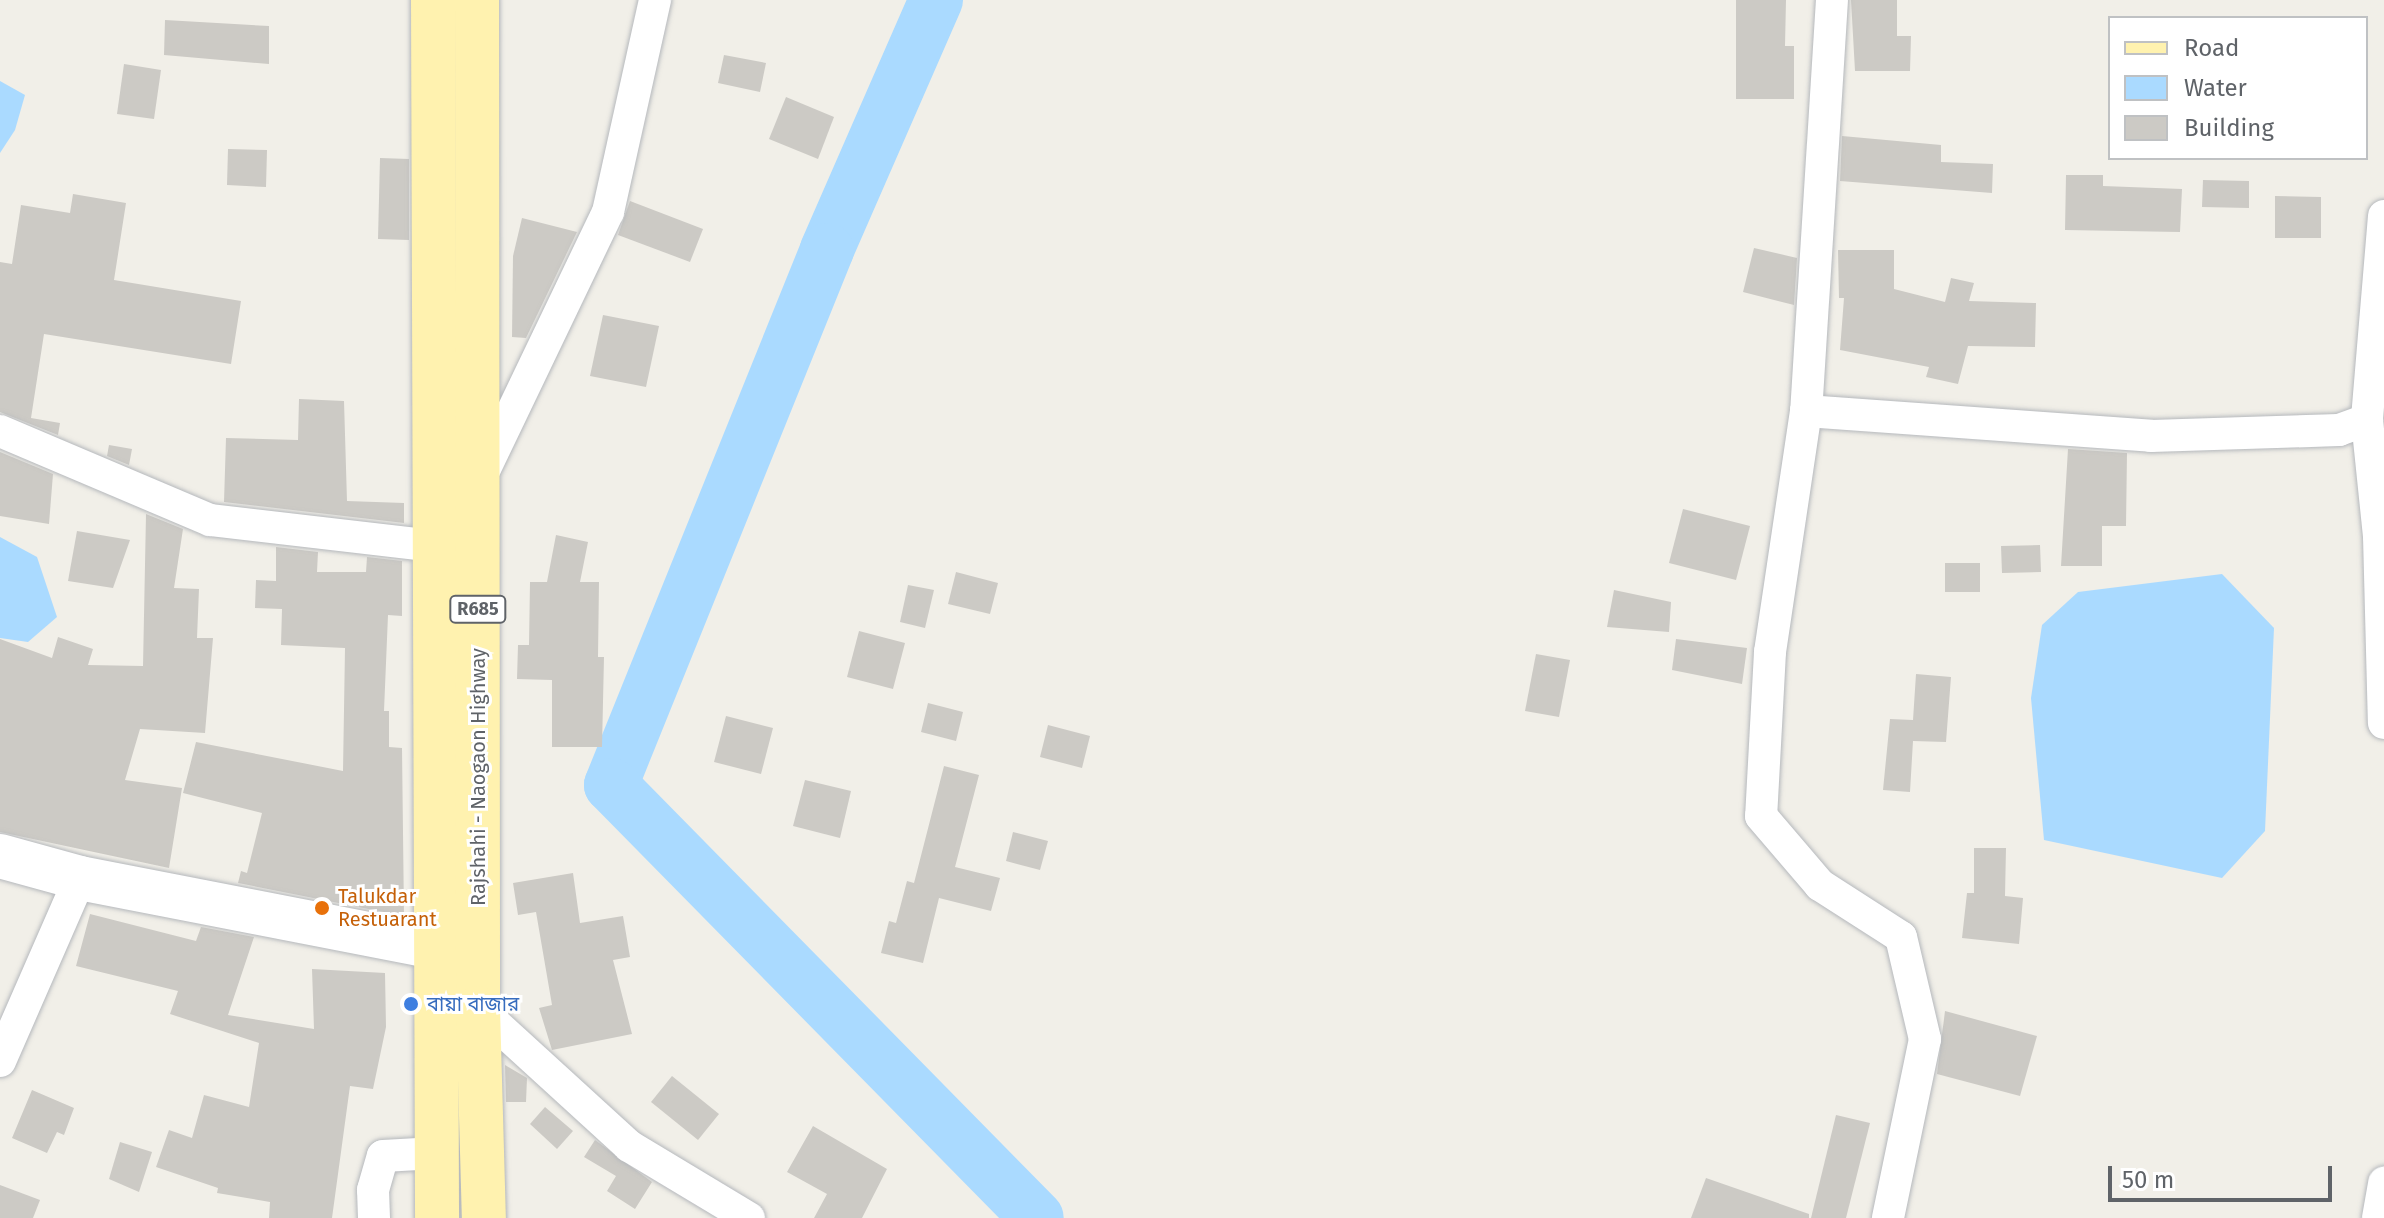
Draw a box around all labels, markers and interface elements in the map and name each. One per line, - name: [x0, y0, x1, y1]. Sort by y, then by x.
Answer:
- legend: [2108, 16, 2368, 160]
- text: Road: [2184, 34, 2239, 62]
- text: Water: [2184, 74, 2247, 102]
- text: Building: [2184, 114, 2274, 142]
- road number: R685: [448, 595, 508, 623]
- street label: Rajshahi - Naogaon Highway: [466, 648, 490, 906]
- place label: Talukdar Restuarant: [338, 884, 437, 931]
- marker: Talukdar Restuarant: [313, 899, 331, 917]
- place label: বায়া বাজার: [427, 992, 519, 1016]
- marker: বায়া বাজার: [402, 995, 420, 1013]
- scale bar: [2112, 1150, 2336, 1200]
- text: 50 m: [2122, 1166, 2174, 1194]

